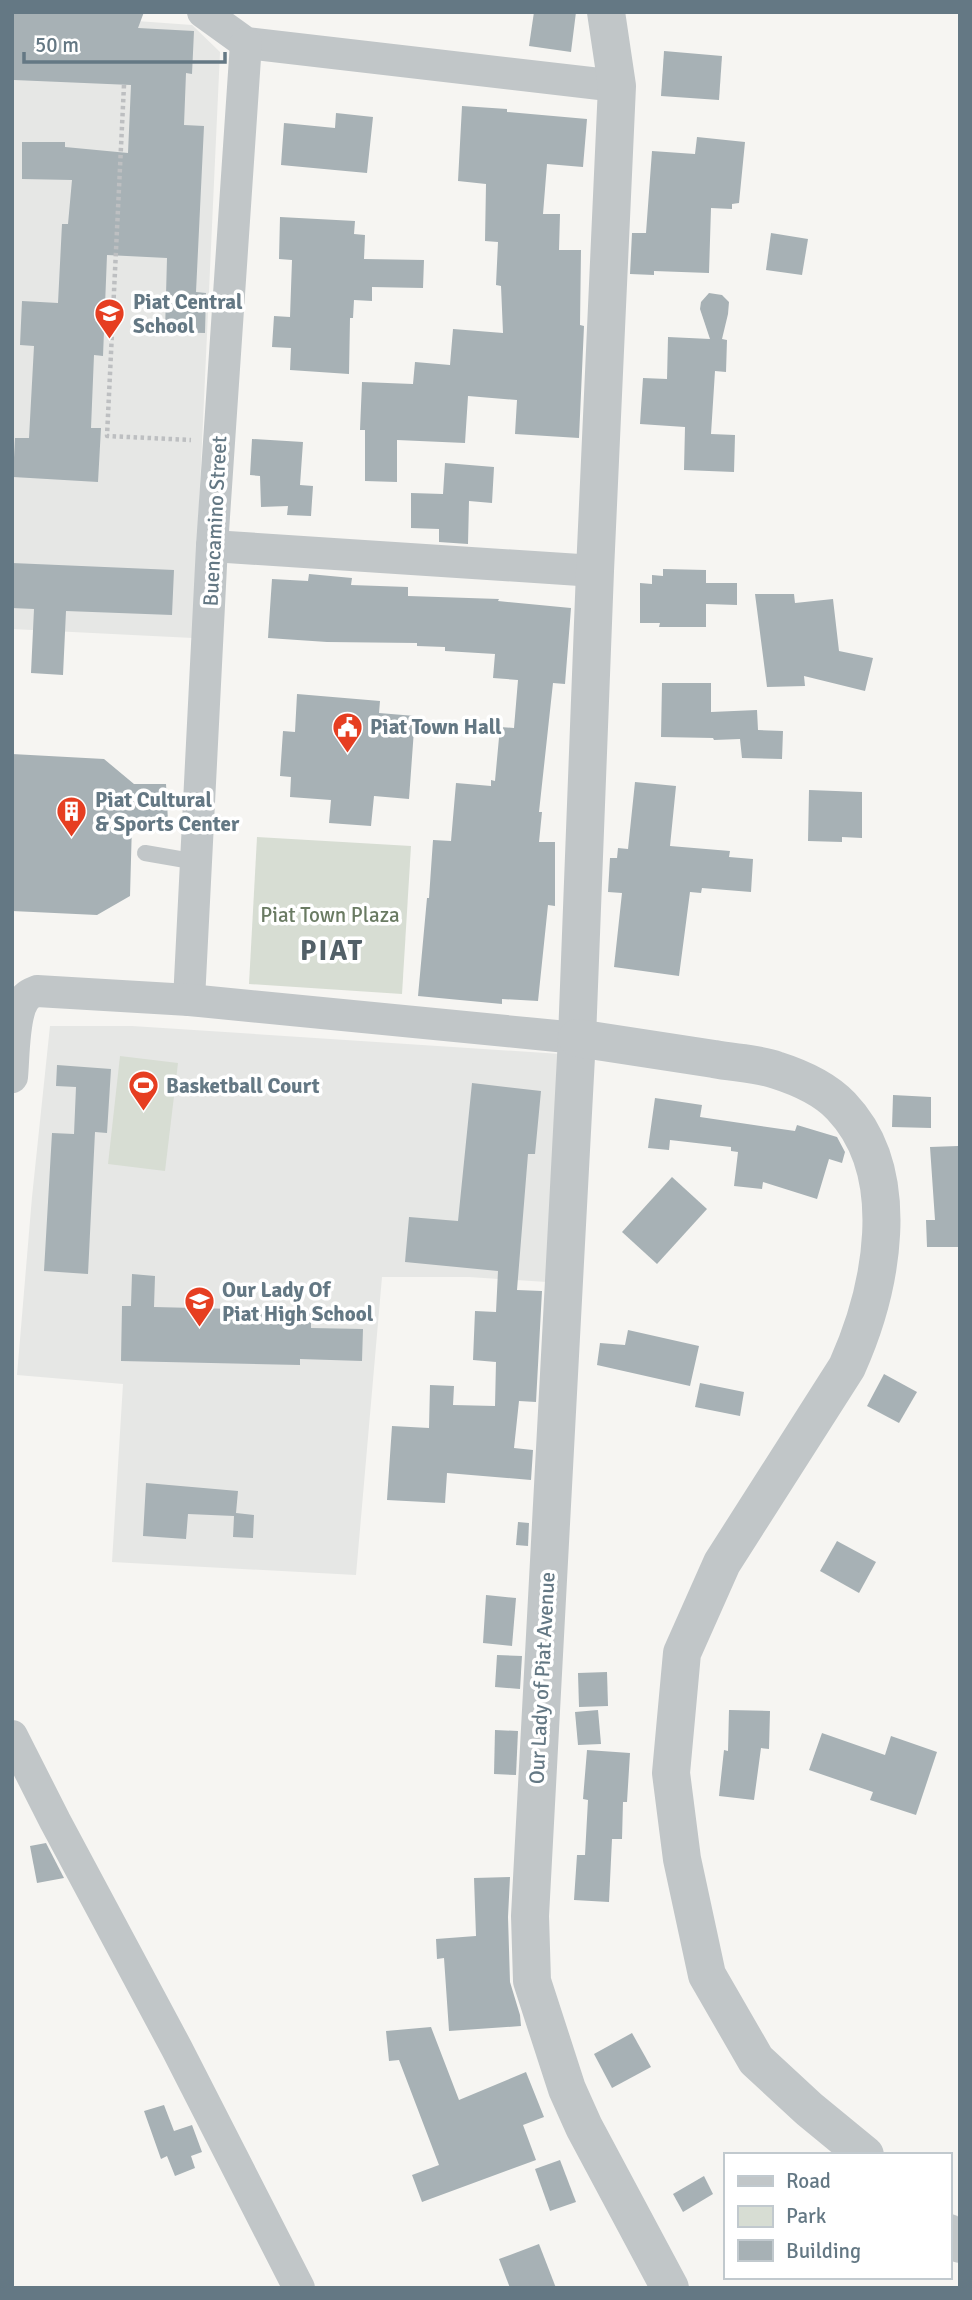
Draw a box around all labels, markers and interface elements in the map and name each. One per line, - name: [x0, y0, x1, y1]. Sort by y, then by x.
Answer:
- scale bar: [24, 21, 226, 65]
- text: 50 m: [35, 32, 79, 58]
- place label: Piat Central School: [133, 289, 243, 339]
- school or university icon: Piat Central School: [93, 297, 127, 341]
- street label: Buencamino Street: [198, 435, 232, 607]
- public building icon: Piat Town Hall: [330, 710, 364, 754]
- place label: Piat Town Hall: [370, 714, 502, 740]
- place label: Piat Cultural & Sports Center: [95, 787, 240, 837]
- building icon: Piat Cultural & Sports Center: [55, 795, 89, 839]
- park label: Piat Town Plaza: [260, 902, 400, 928]
- district label: PIAT: [300, 934, 364, 968]
- sports icon: Basketball Court: [126, 1069, 160, 1113]
- place label: Basketball Court: [166, 1073, 320, 1099]
- place label: Our Lady Of Piat High School: [222, 1277, 374, 1327]
- school or university icon: Our Lady Of Piat High School: [182, 1285, 216, 1329]
- street label: Our Lady of Piat Avenue: [523, 1571, 561, 1785]
- legend: [724, 2153, 951, 2279]
- text: Road: [786, 2168, 831, 2194]
- text: Park: [786, 2203, 827, 2229]
- text: Building: [786, 2238, 861, 2264]

